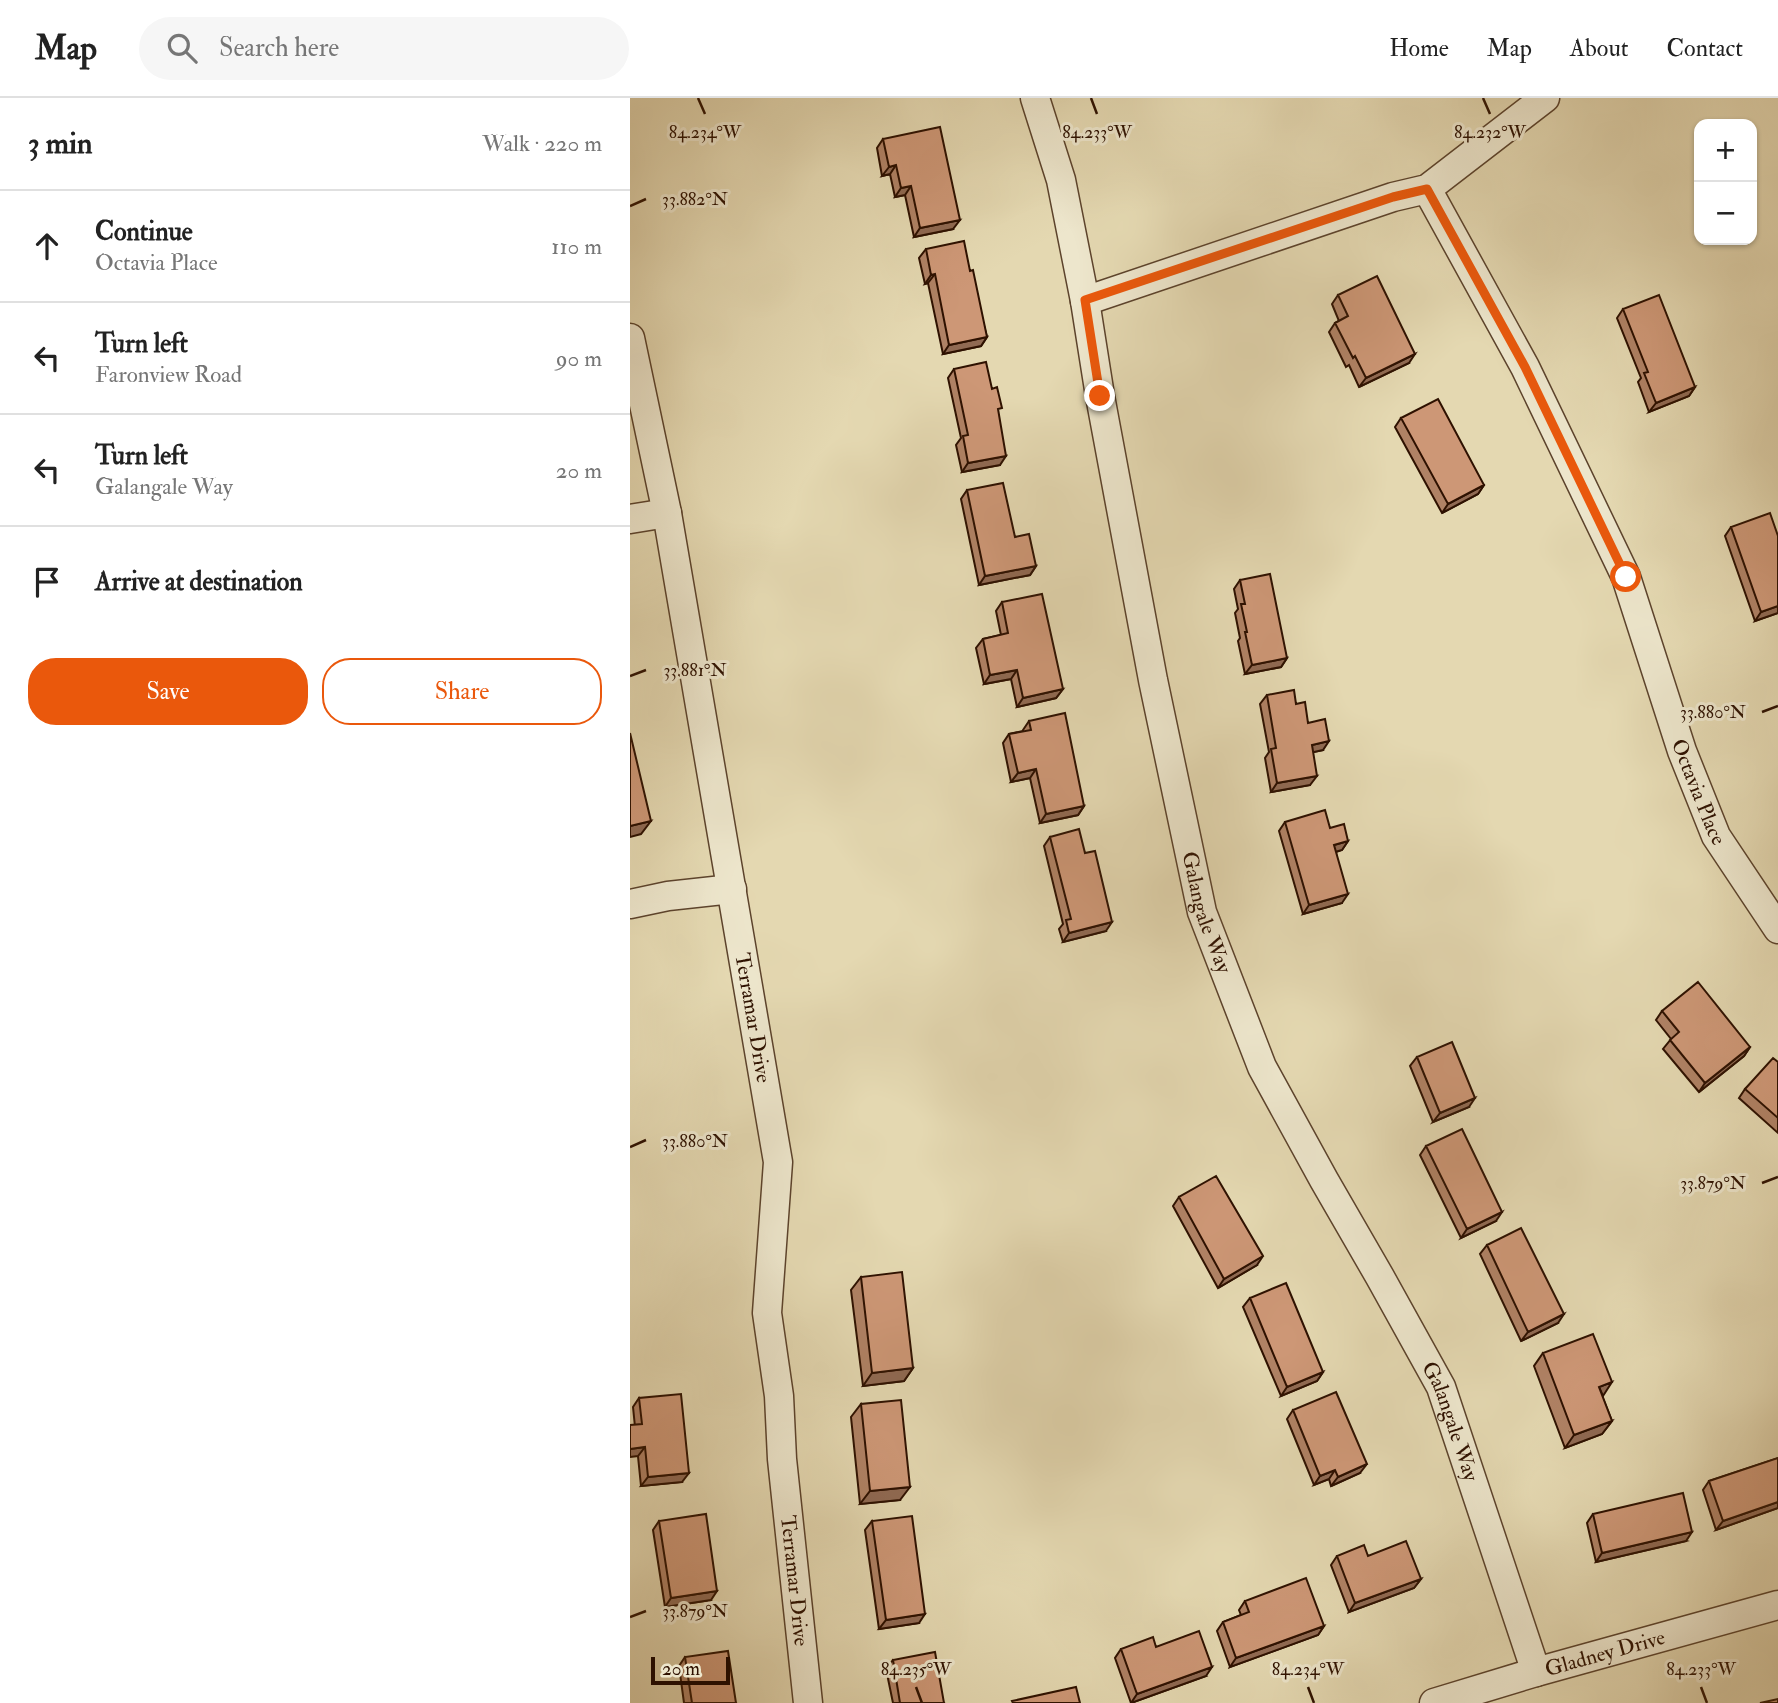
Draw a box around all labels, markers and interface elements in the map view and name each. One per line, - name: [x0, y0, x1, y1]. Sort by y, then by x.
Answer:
- search box: [139, 17, 629, 80]
- text: Map: [35, 28, 97, 69]
- icon: search: [163, 29, 201, 67]
- text: Search here: [219, 32, 339, 64]
- text: Home: [1389, 33, 1449, 64]
- text: Map: [1487, 33, 1532, 64]
- text: About: [1570, 33, 1629, 64]
- text: Contact: [1667, 33, 1743, 64]
- map controls: [1694, 119, 1757, 245]
- button: +: [1694, 119, 1757, 182]
- text: 84.234°W: [669, 121, 742, 144]
- text: 84.233°W: [1062, 121, 1132, 144]
- text: 84.232°W: [1454, 121, 1527, 144]
- text: 3 min: [28, 125, 93, 162]
- text: Walk · 220 m: [482, 129, 602, 158]
- button: −: [1694, 182, 1757, 245]
- text: 33.882°N: [662, 188, 728, 211]
- text: Continue: [95, 216, 193, 248]
- icon: ahead: [28, 227, 66, 265]
- text: 110 m: [551, 232, 602, 261]
- text: Octavia Place: [95, 248, 218, 277]
- text: Turn left: [95, 328, 188, 360]
- icon: left: [28, 339, 66, 377]
- text: 90 m: [556, 344, 602, 373]
- text: Faronview Road: [95, 360, 242, 389]
- route end: [1084, 380, 1115, 411]
- text: Turn left: [95, 440, 188, 472]
- icon: left: [28, 451, 66, 489]
- text: 20 m: [556, 456, 602, 485]
- text: Galangale Way: [95, 472, 233, 501]
- route start: [1610, 561, 1641, 592]
- icon: arrive: [28, 563, 66, 601]
- text: Arrive at destination: [95, 566, 303, 598]
- button: Save: [28, 658, 308, 725]
- button: Share: [322, 658, 602, 725]
- text: 33.881°N: [663, 659, 727, 682]
- text: 33.880°N: [1680, 701, 1746, 724]
- street label: Octavia Place: [1665, 736, 1732, 851]
- street label: Galangale Way: [1176, 849, 1238, 978]
- street label: Terramar Drive: [728, 951, 777, 1085]
- text: 33.880°N: [662, 1130, 728, 1153]
- text: 33.879°N: [1680, 1172, 1746, 1195]
- street label: Galangale Way: [1415, 1357, 1485, 1486]
- street label: Terramar Drive: [774, 1514, 815, 1648]
- text: 33.879°N: [662, 1600, 728, 1623]
- street label: Gladney Drive: [1542, 1624, 1668, 1683]
- scale bar: [651, 1654, 730, 1686]
- text: 20 m: [662, 1657, 700, 1681]
- text: 84.235°W: [881, 1658, 952, 1681]
- text: 84.234°W: [1272, 1658, 1345, 1681]
- text: 84.233°W: [1666, 1658, 1736, 1681]

